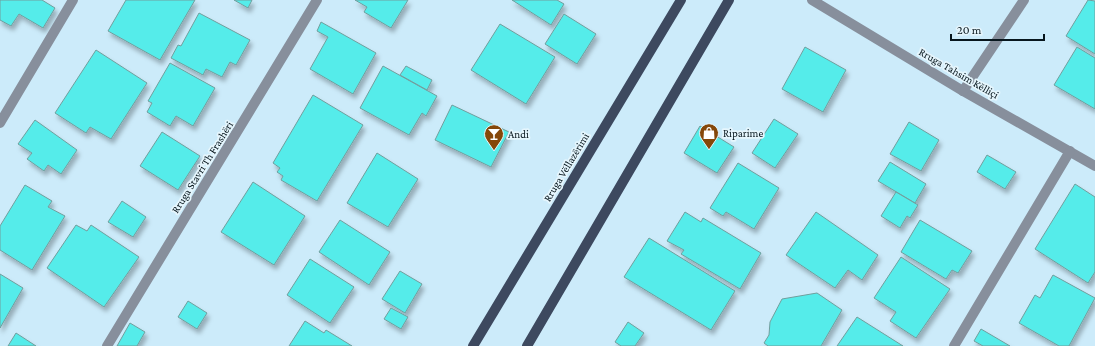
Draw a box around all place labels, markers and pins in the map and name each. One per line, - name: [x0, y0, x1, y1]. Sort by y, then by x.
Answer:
- shop icon: Riparime: [698, 122, 720, 150]
- bar icon: Andi: [483, 123, 505, 151]
- place label: Riparime: [723, 127, 763, 140]
- place label: Andi: [508, 128, 529, 140]

